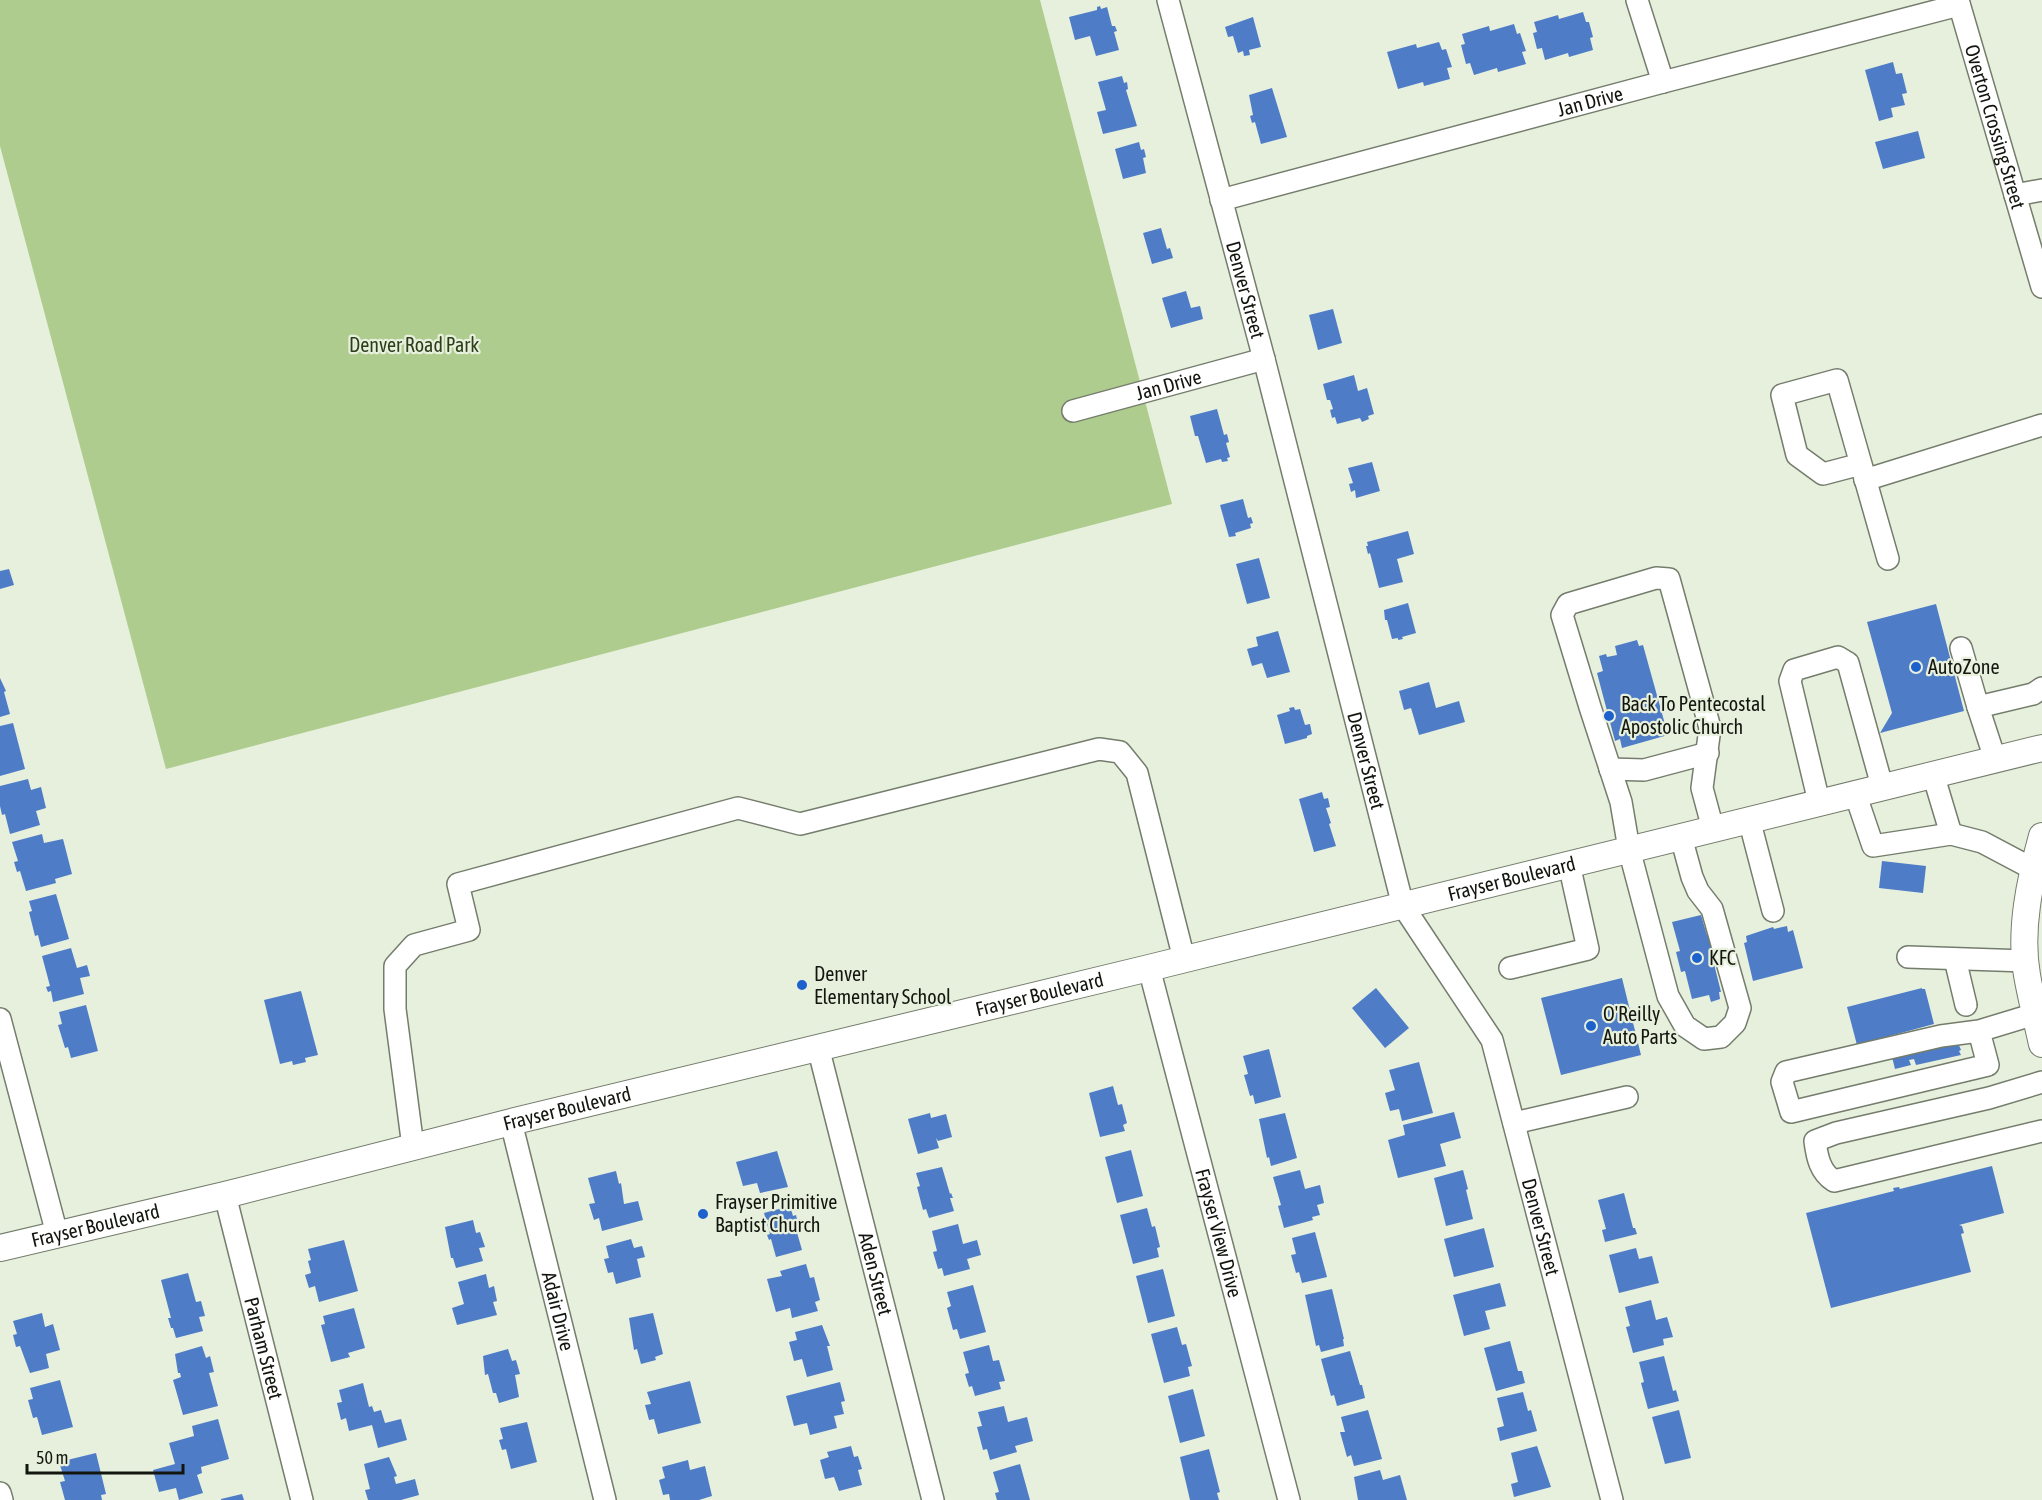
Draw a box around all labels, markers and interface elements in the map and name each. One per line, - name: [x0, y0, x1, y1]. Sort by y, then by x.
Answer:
- street label: Overton Crossing Street: [1961, 42, 2031, 212]
- street label: Jan Drive: [1555, 81, 1625, 121]
- street label: Denver Street: [1222, 239, 1270, 341]
- park label: Denver Road Park: [349, 333, 479, 356]
- street label: Jan Drive: [1133, 365, 1204, 404]
- place label: AutoZone: [1928, 655, 2000, 678]
- marker: AutoZone: [1909, 660, 1923, 674]
- place label: Back To Pentecostal Apostolic Church: [1621, 692, 1766, 738]
- street label: Denver Street: [1343, 709, 1390, 812]
- marker: Back To Pentecostal Apostolic Church: [1602, 709, 1616, 723]
- street label: Frayser Boulevard: [1445, 851, 1578, 905]
- place label: KFC: [1709, 946, 1736, 969]
- marker: KFC: [1690, 951, 1704, 965]
- place label: Denver Elementary School: [814, 962, 952, 1008]
- street label: Frayser Boulevard: [973, 967, 1106, 1020]
- marker: Denver Elementary School: [795, 978, 809, 992]
- place label: O'Reilly Auto Parts: [1603, 1002, 1677, 1048]
- marker: O'Reilly Auto Parts: [1584, 1019, 1598, 1033]
- street label: Frayser Boulevard: [501, 1081, 633, 1135]
- street label: Frayser View Drive: [1191, 1166, 1247, 1300]
- street label: Denver Street: [1518, 1176, 1565, 1278]
- place label: Frayser Primitive Baptist Church: [715, 1190, 837, 1236]
- street label: Frayser Boulevard: [29, 1199, 162, 1251]
- marker: Frayser Primitive Baptist Church: [696, 1207, 710, 1221]
- street label: Aden Street: [854, 1230, 898, 1318]
- street label: Adair Drive: [538, 1269, 579, 1353]
- street label: Parham Street: [240, 1294, 288, 1402]
- scale bar: [27, 1437, 183, 1475]
- text: 50 m: [36, 1447, 68, 1468]

